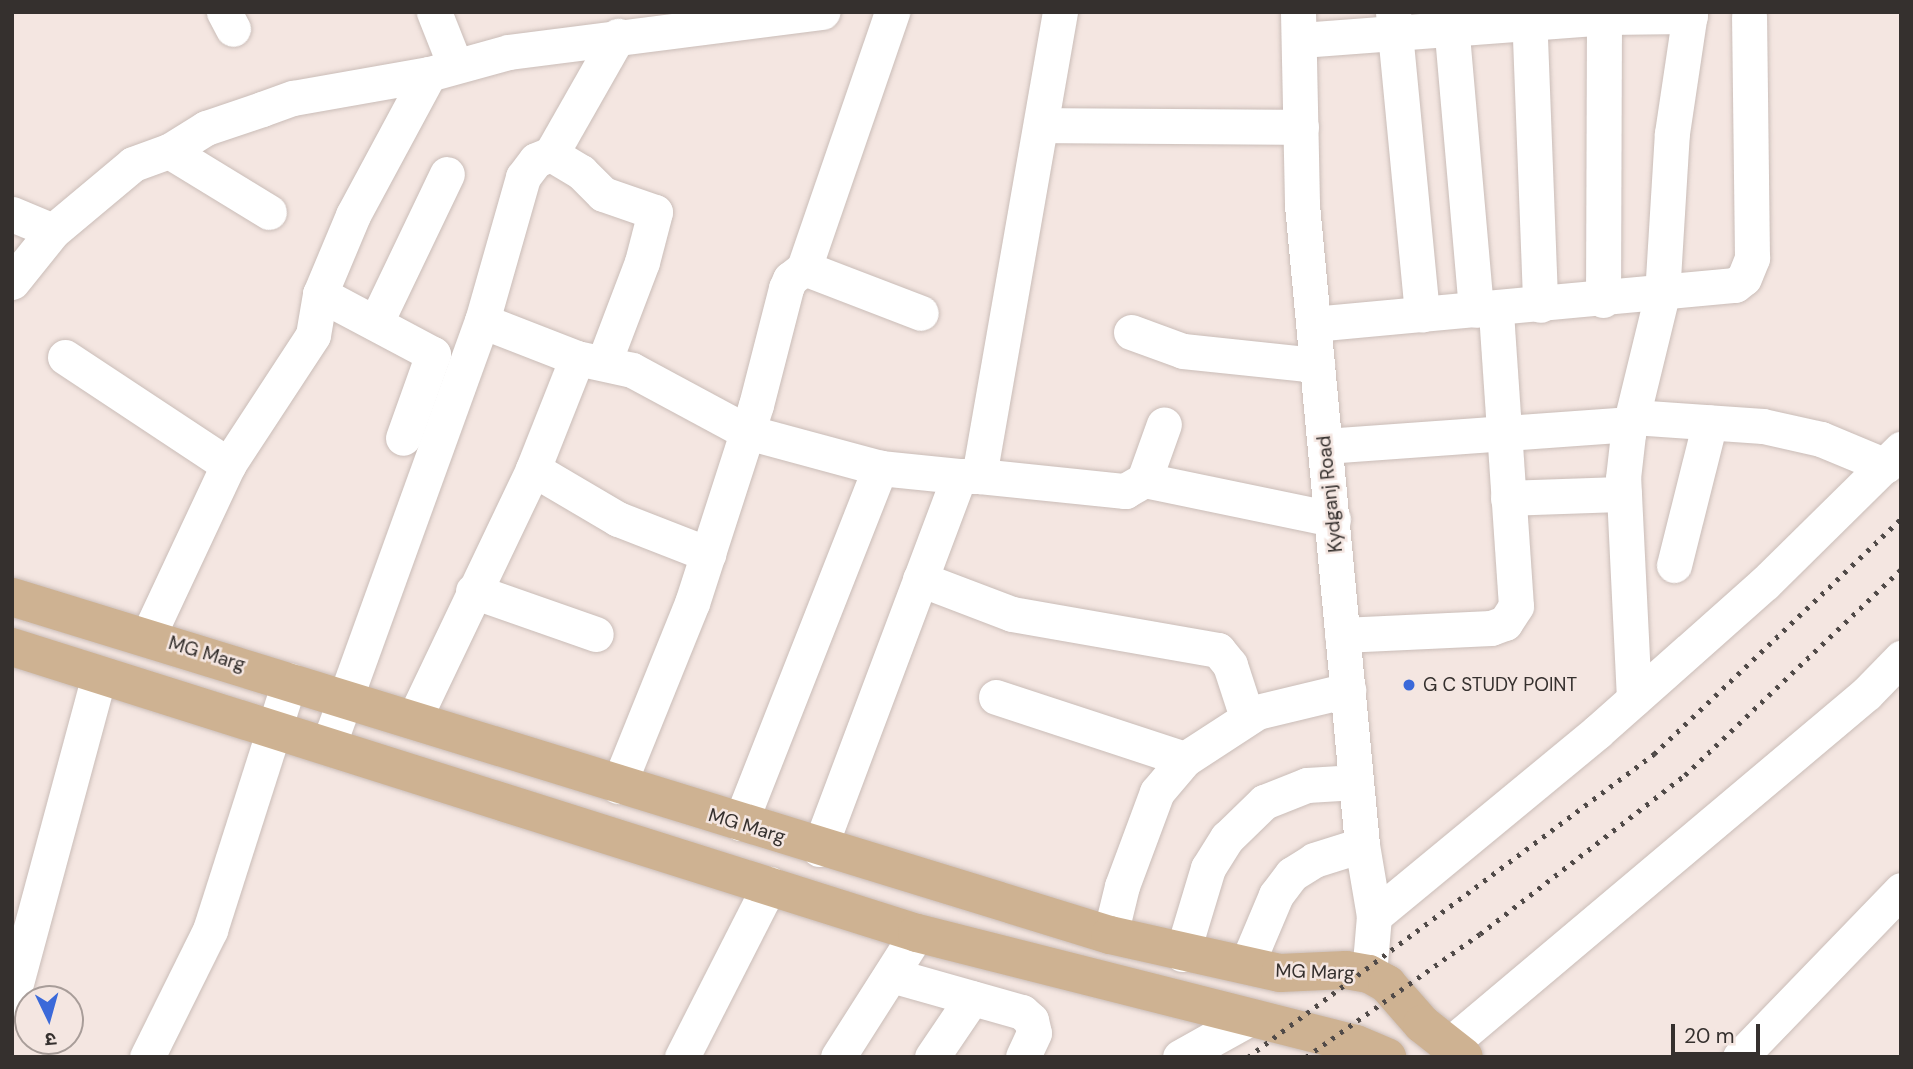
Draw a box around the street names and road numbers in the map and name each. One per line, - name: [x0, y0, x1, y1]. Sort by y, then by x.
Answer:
- street label: Kydganj Road: [1313, 434, 1347, 554]
- street label: MG Marg: [166, 632, 248, 676]
- street label: MG Marg: [706, 804, 788, 848]
- street label: MG Marg: [1275, 959, 1355, 985]

